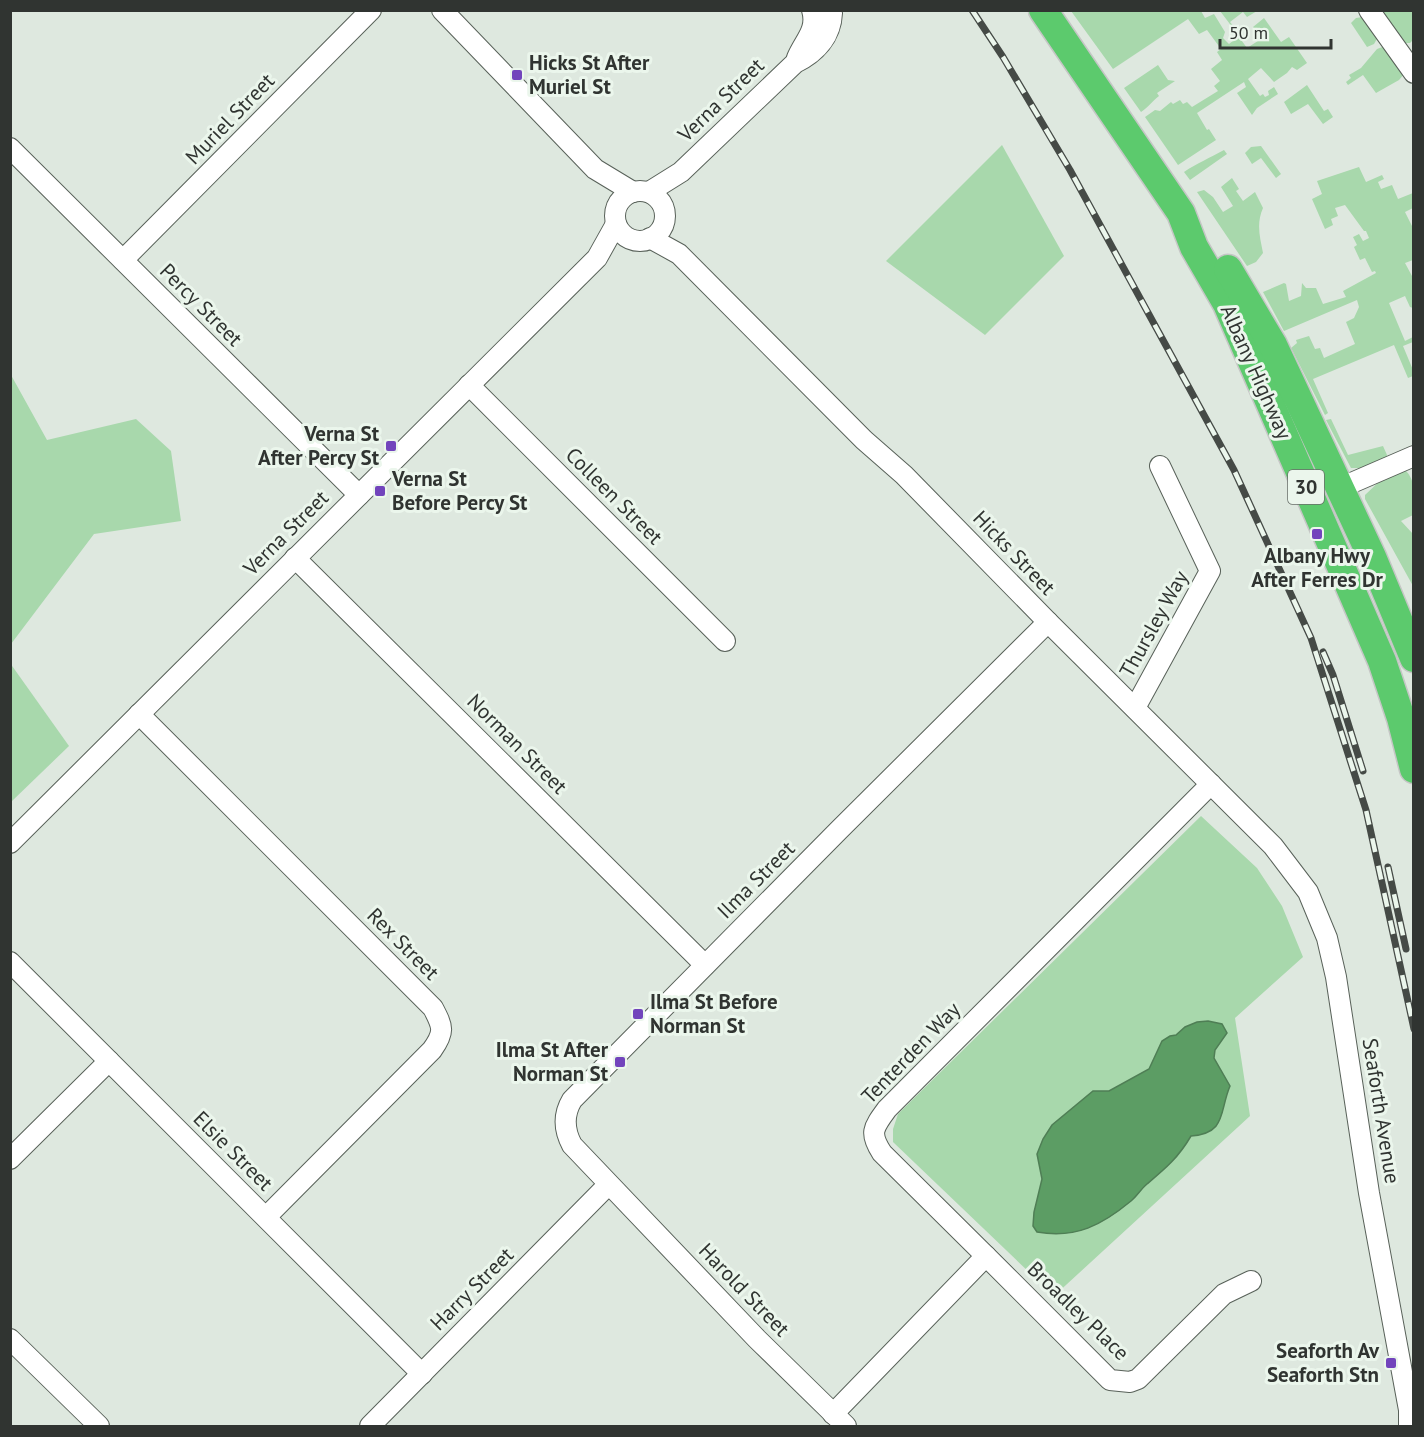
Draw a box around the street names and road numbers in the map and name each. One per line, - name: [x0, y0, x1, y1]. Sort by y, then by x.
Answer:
- street label: Verna Street: [671, 52, 769, 148]
- street label: Muriel Street: [179, 67, 280, 170]
- street label: Percy Street: [154, 258, 248, 352]
- street label: Albany Highway: [1215, 300, 1298, 443]
- street label: Colleen Street: [560, 441, 669, 550]
- road number: 30: [1288, 470, 1324, 504]
- street label: Verna Street: [237, 484, 334, 582]
- street label: Hicks Street: [967, 505, 1061, 601]
- street label: Thursley Way: [1113, 566, 1194, 682]
- street label: Norman Street: [462, 688, 573, 799]
- street label: Ilma Street: [711, 835, 800, 924]
- street label: Rex Street: [362, 902, 445, 985]
- street label: Tenterden Way: [855, 996, 966, 1109]
- street label: Seaforth Avenue: [1357, 1036, 1406, 1186]
- street label: Elsie Street: [188, 1105, 279, 1196]
- street label: Harold Street: [693, 1237, 796, 1342]
- street label: Harry Street: [424, 1241, 519, 1336]
- street label: Broadley Place: [1022, 1255, 1135, 1366]

